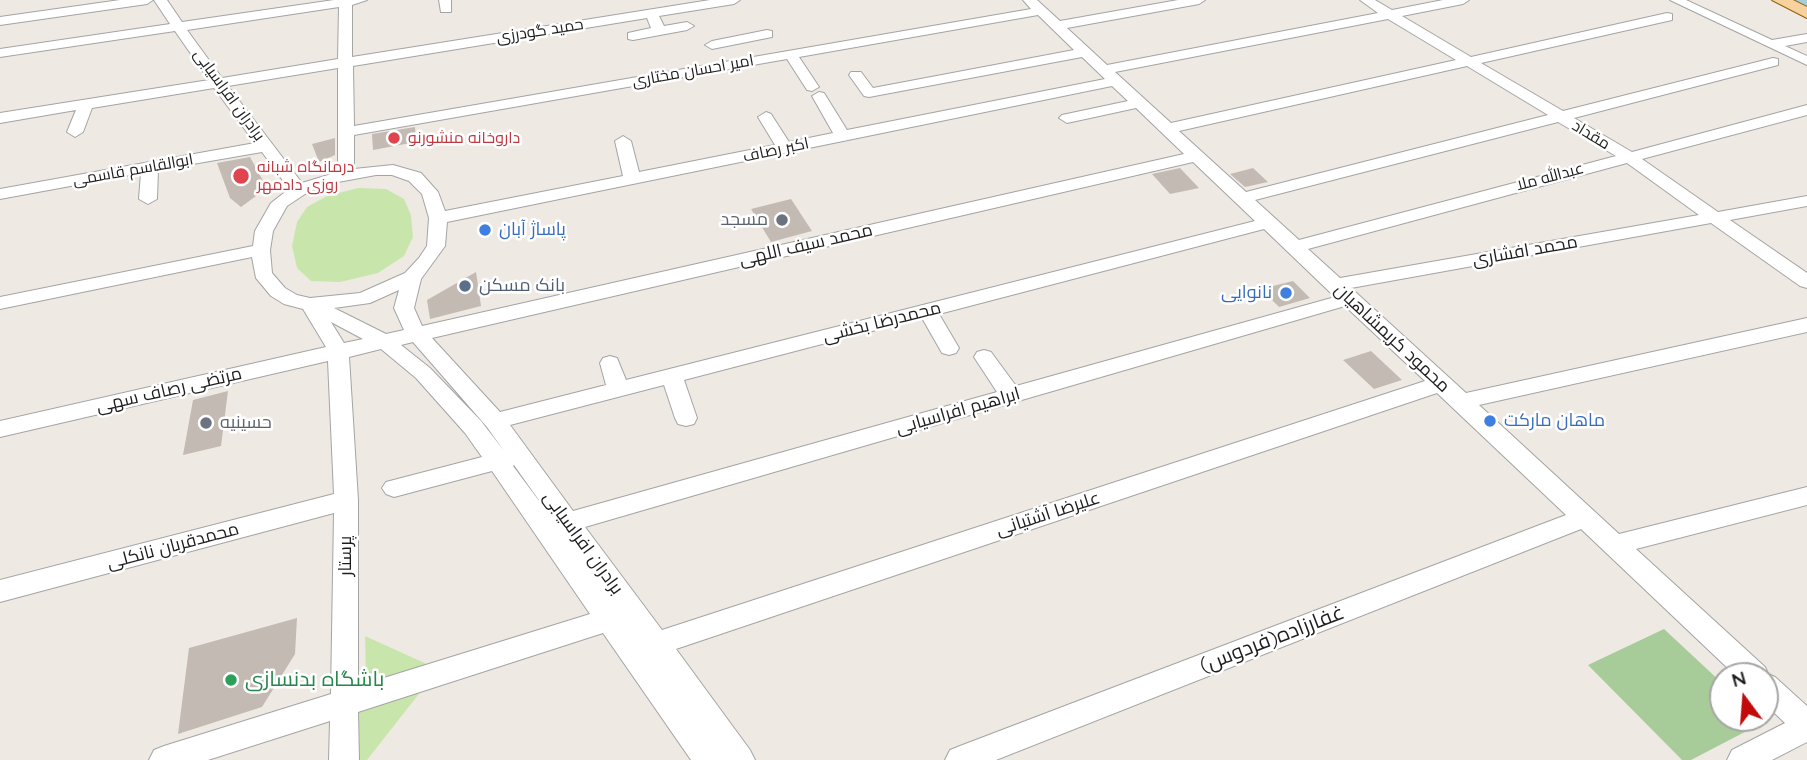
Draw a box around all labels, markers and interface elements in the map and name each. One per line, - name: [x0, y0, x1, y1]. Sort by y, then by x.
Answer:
- street label: حمید گودرزی: [495, 15, 585, 47]
- street label: برادران افراسیابی: [189, 45, 269, 145]
- street label: امیر احسان مختاری: [631, 51, 755, 91]
- street label: مقداد: [1568, 116, 1614, 154]
- place label: داروخانه منشورنو: [408, 128, 520, 148]
- marker: داروخانه منشورنو: [386, 130, 402, 146]
- street label: اکبر رصاف: [741, 134, 811, 166]
- street label: ابوالقاسم قاسمی: [71, 150, 195, 190]
- place label: درمانگاه شبانه روزی دادمهر: [257, 157, 354, 195]
- street label: عبدالله ملا: [1514, 159, 1586, 195]
- marker: درمانگاه شبانه روزی دادمهر: [231, 166, 251, 186]
- place label: مسجد: [720, 209, 768, 231]
- marker: مسجد: [774, 212, 790, 228]
- place label: پاساژ آبان: [499, 219, 566, 241]
- street label: محمد سیف اللهی: [737, 219, 875, 271]
- marker: پاساژ آبان: [477, 222, 493, 238]
- street label: محمد افشاری: [1471, 231, 1579, 271]
- place label: بانک مسکن: [479, 275, 565, 297]
- marker: بانک مسکن: [457, 278, 473, 294]
- street label: محمود کریمشاهیان: [1330, 279, 1454, 397]
- place label: نانوایی: [1221, 282, 1272, 304]
- marker: نانوایی: [1278, 285, 1294, 301]
- street label: محمدرضا بخشی: [821, 297, 943, 347]
- street label: مرتضی رصاف سهی: [94, 363, 244, 417]
- street label: ابراهیم افراسیابی: [893, 383, 1023, 439]
- place label: ماهان مارکت: [1504, 410, 1605, 432]
- place label: حسینیه: [220, 412, 272, 434]
- marker: ماهان مارکت: [1482, 413, 1498, 429]
- marker: حسینیه: [198, 415, 214, 431]
- street label: برادران افراسیابی: [538, 487, 628, 599]
- street label: علیرضا آشتیانی: [993, 487, 1103, 541]
- street label: محمدقربان نانکلی: [105, 518, 241, 574]
- street label: پرستار: [335, 536, 357, 576]
- street label: غفارزاده(فردوس): [1196, 600, 1348, 678]
- north arrow: [1709, 662, 1779, 732]
- text: N: [1729, 665, 1749, 692]
- place label: باشگاه بدنسازی: [245, 667, 384, 693]
- marker: باشگاه بدنسازی: [223, 672, 239, 688]

